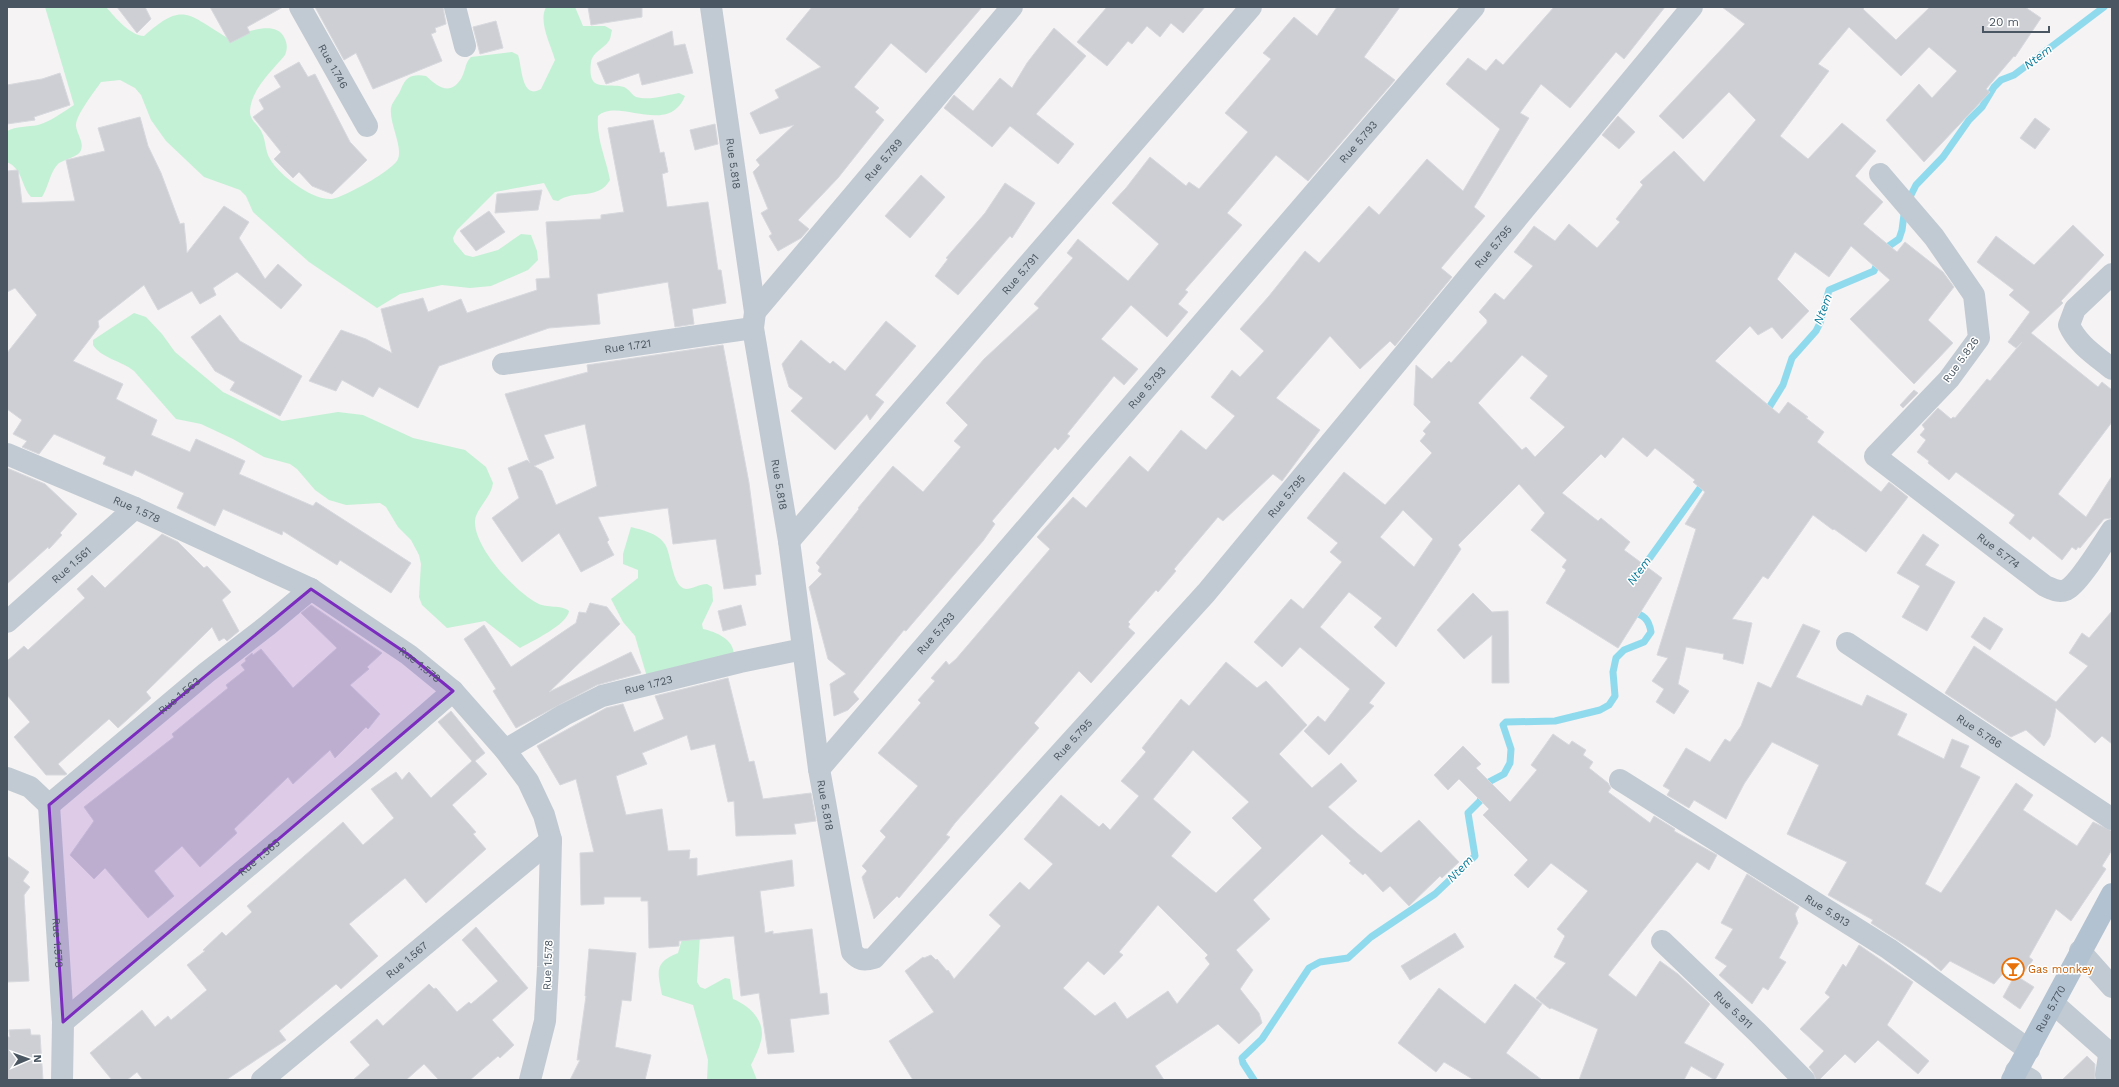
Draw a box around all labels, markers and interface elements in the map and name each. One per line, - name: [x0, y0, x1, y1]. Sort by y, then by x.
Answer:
- scale bar: [1983, 8, 2049, 34]
- text: 20 m: [1989, 15, 2019, 29]
- street label: Rue 1.746: [316, 42, 351, 91]
- water label: Ntem: [2021, 42, 2055, 72]
- street label: Rue 5.793: [1336, 118, 1380, 166]
- street label: Rue 5.789: [861, 136, 905, 184]
- street label: Rue 5.818: [723, 137, 744, 190]
- street label: Rue 5.795: [1472, 223, 1515, 271]
- street label: Rue 5.791: [999, 251, 1041, 297]
- water label: Ntem: [1811, 292, 1835, 326]
- street label: Rue 5.826: [1940, 334, 1982, 385]
- street label: Rue 1.721: [603, 336, 652, 356]
- street label: Rue 5.793: [1125, 364, 1169, 411]
- street label: Rue 5.818: [769, 458, 790, 511]
- street label: Rue 5.795: [1265, 472, 1308, 520]
- street label: Rue 1.578: [111, 493, 163, 525]
- street label: Rue 5.774: [1975, 530, 2023, 571]
- street label: Rue 1.561: [49, 544, 94, 586]
- water label: Ntem: [1624, 554, 1654, 588]
- street label: Rue 5.793: [914, 609, 957, 657]
- street label: Rue 1.578: [396, 643, 444, 685]
- street label: Rue 1.723: [623, 672, 674, 697]
- street label: Rue 1.563: [156, 674, 203, 717]
- street label: Rue 5.786: [1954, 711, 2005, 751]
- street label: Rue 5.795: [1050, 716, 1095, 763]
- street label: Rue 5.818: [815, 779, 837, 832]
- street label: Rue 1.565: [235, 836, 282, 878]
- water label: Ntem: [1444, 853, 1476, 885]
- street label: Rue 5.913: [1802, 891, 1852, 929]
- street label: Rue 1.578: [50, 917, 66, 968]
- street label: Rue 1.567: [383, 939, 430, 981]
- street label: Rue 1.578: [541, 939, 555, 990]
- bar icon: Gas monkey: [2000, 956, 2026, 982]
- place label: Gas monkey: [2028, 963, 2094, 976]
- street label: Rue 5.770: [2032, 983, 2068, 1034]
- street label: Rue 5.911: [1711, 988, 1756, 1031]
- north arrow: [8, 1039, 48, 1079]
- text: N: [31, 1054, 44, 1063]

